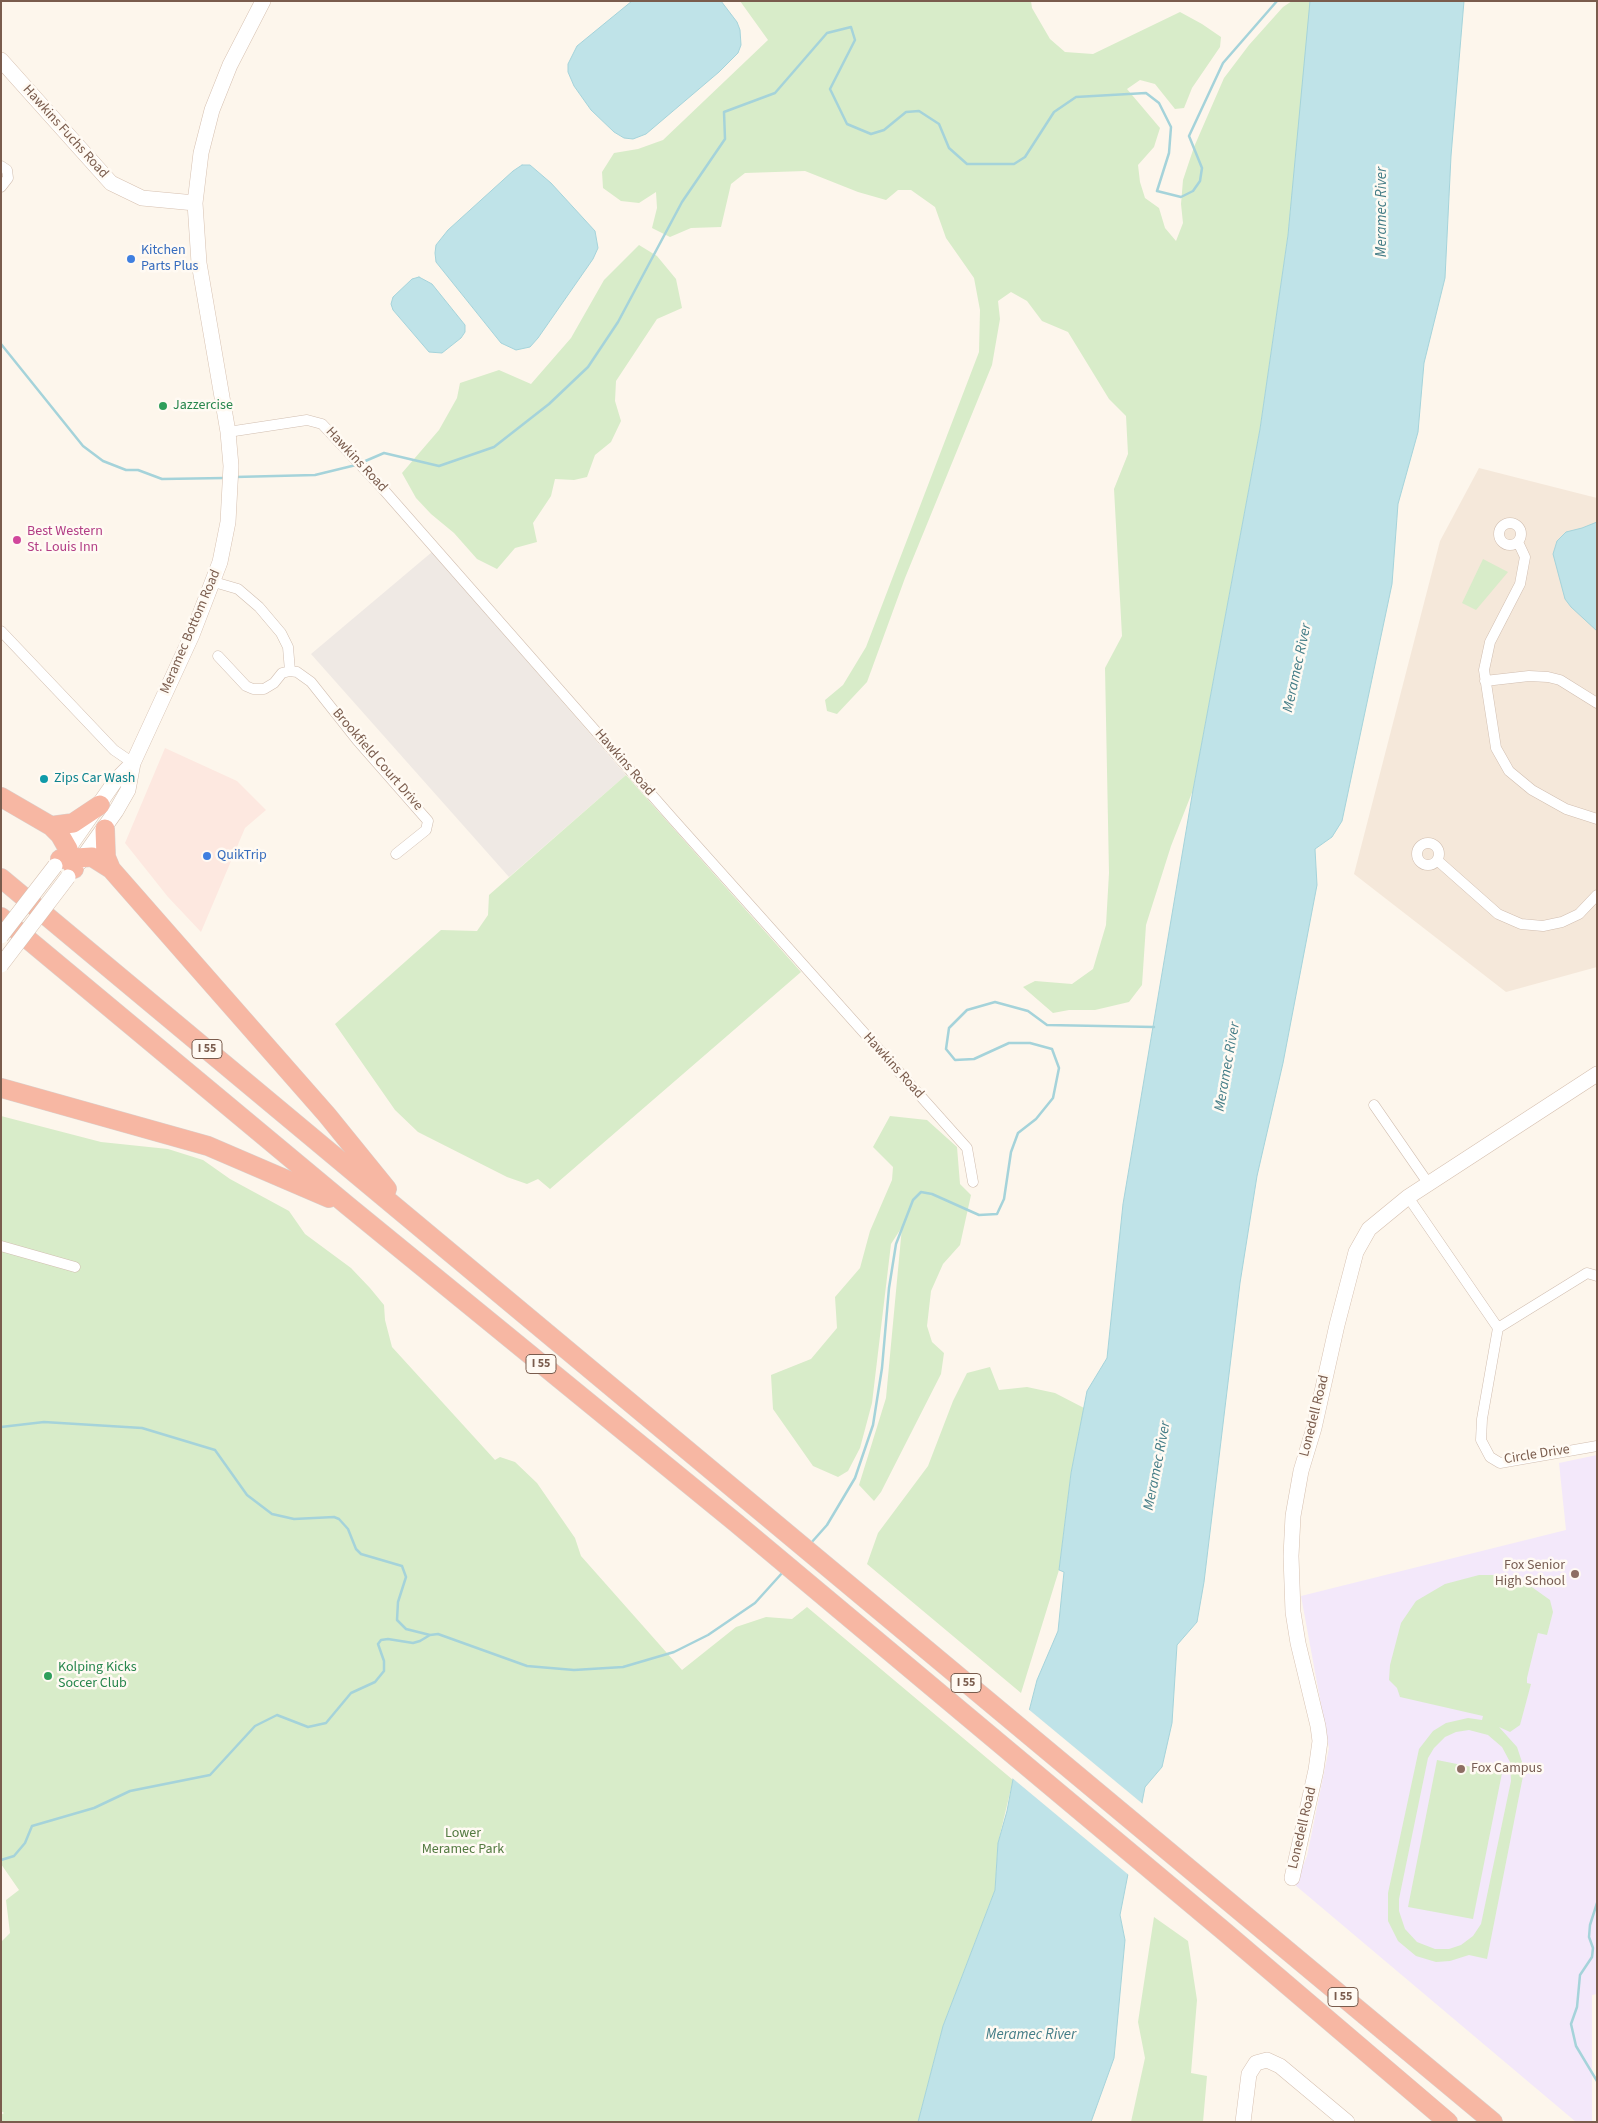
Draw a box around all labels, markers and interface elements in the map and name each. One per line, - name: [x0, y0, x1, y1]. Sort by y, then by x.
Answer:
- street label: Hawkins Fuchs Road: [19, 82, 111, 182]
- water label: Meramec River: [1374, 167, 1392, 257]
- place label: Kitchen Parts Plus: [141, 243, 198, 276]
- marker: Kitchen Parts Plus: [125, 253, 137, 265]
- place label: Jazzercise: [173, 398, 233, 414]
- marker: Jazzercise: [157, 400, 169, 412]
- street label: Hawkins Road: [322, 424, 390, 496]
- place label: Best Western St. Louis Inn: [27, 524, 103, 556]
- marker: Best Western St. Louis Inn: [11, 534, 23, 546]
- street label: Meramec Bottom Road: [157, 567, 225, 697]
- water label: Meramec River: [1280, 622, 1316, 714]
- street label: Brookfield Court Drive: [328, 706, 426, 814]
- street label: Hawkins Road: [590, 726, 658, 800]
- place label: Zips Car Wash: [54, 771, 135, 787]
- marker: Zips Car Wash: [38, 773, 50, 785]
- place label: QuikTrip: [217, 848, 267, 864]
- marker: QuikTrip: [201, 850, 213, 862]
- water label: Meramec River: [1211, 1021, 1245, 1113]
- street label: Hawkins Road: [859, 1030, 927, 1102]
- road number: I 55: [192, 1040, 222, 1058]
- road number: I 55: [526, 1355, 556, 1374]
- street label: Lonedell Road: [1297, 1373, 1333, 1459]
- water label: Meramec River: [1141, 1420, 1175, 1512]
- street label: Circle Drive: [1503, 1442, 1571, 1468]
- place label: Fox Senior High School: [1495, 1558, 1565, 1590]
- marker: Fox Senior High School: [1569, 1568, 1581, 1580]
- place label: Kolping Kicks Soccer Club: [58, 1660, 137, 1692]
- marker: Kolping Kicks Soccer Club: [42, 1670, 54, 1682]
- road number: I 55: [951, 1674, 981, 1692]
- place label: Fox Campus: [1471, 1761, 1542, 1777]
- marker: Fox Campus: [1455, 1763, 1467, 1775]
- street label: Lonedell Road: [1285, 1785, 1321, 1871]
- park label: Lower Meramec Park: [422, 1826, 504, 1858]
- road number: I 55: [1328, 1988, 1358, 2006]
- water label: Meramec River: [986, 2027, 1076, 2045]

